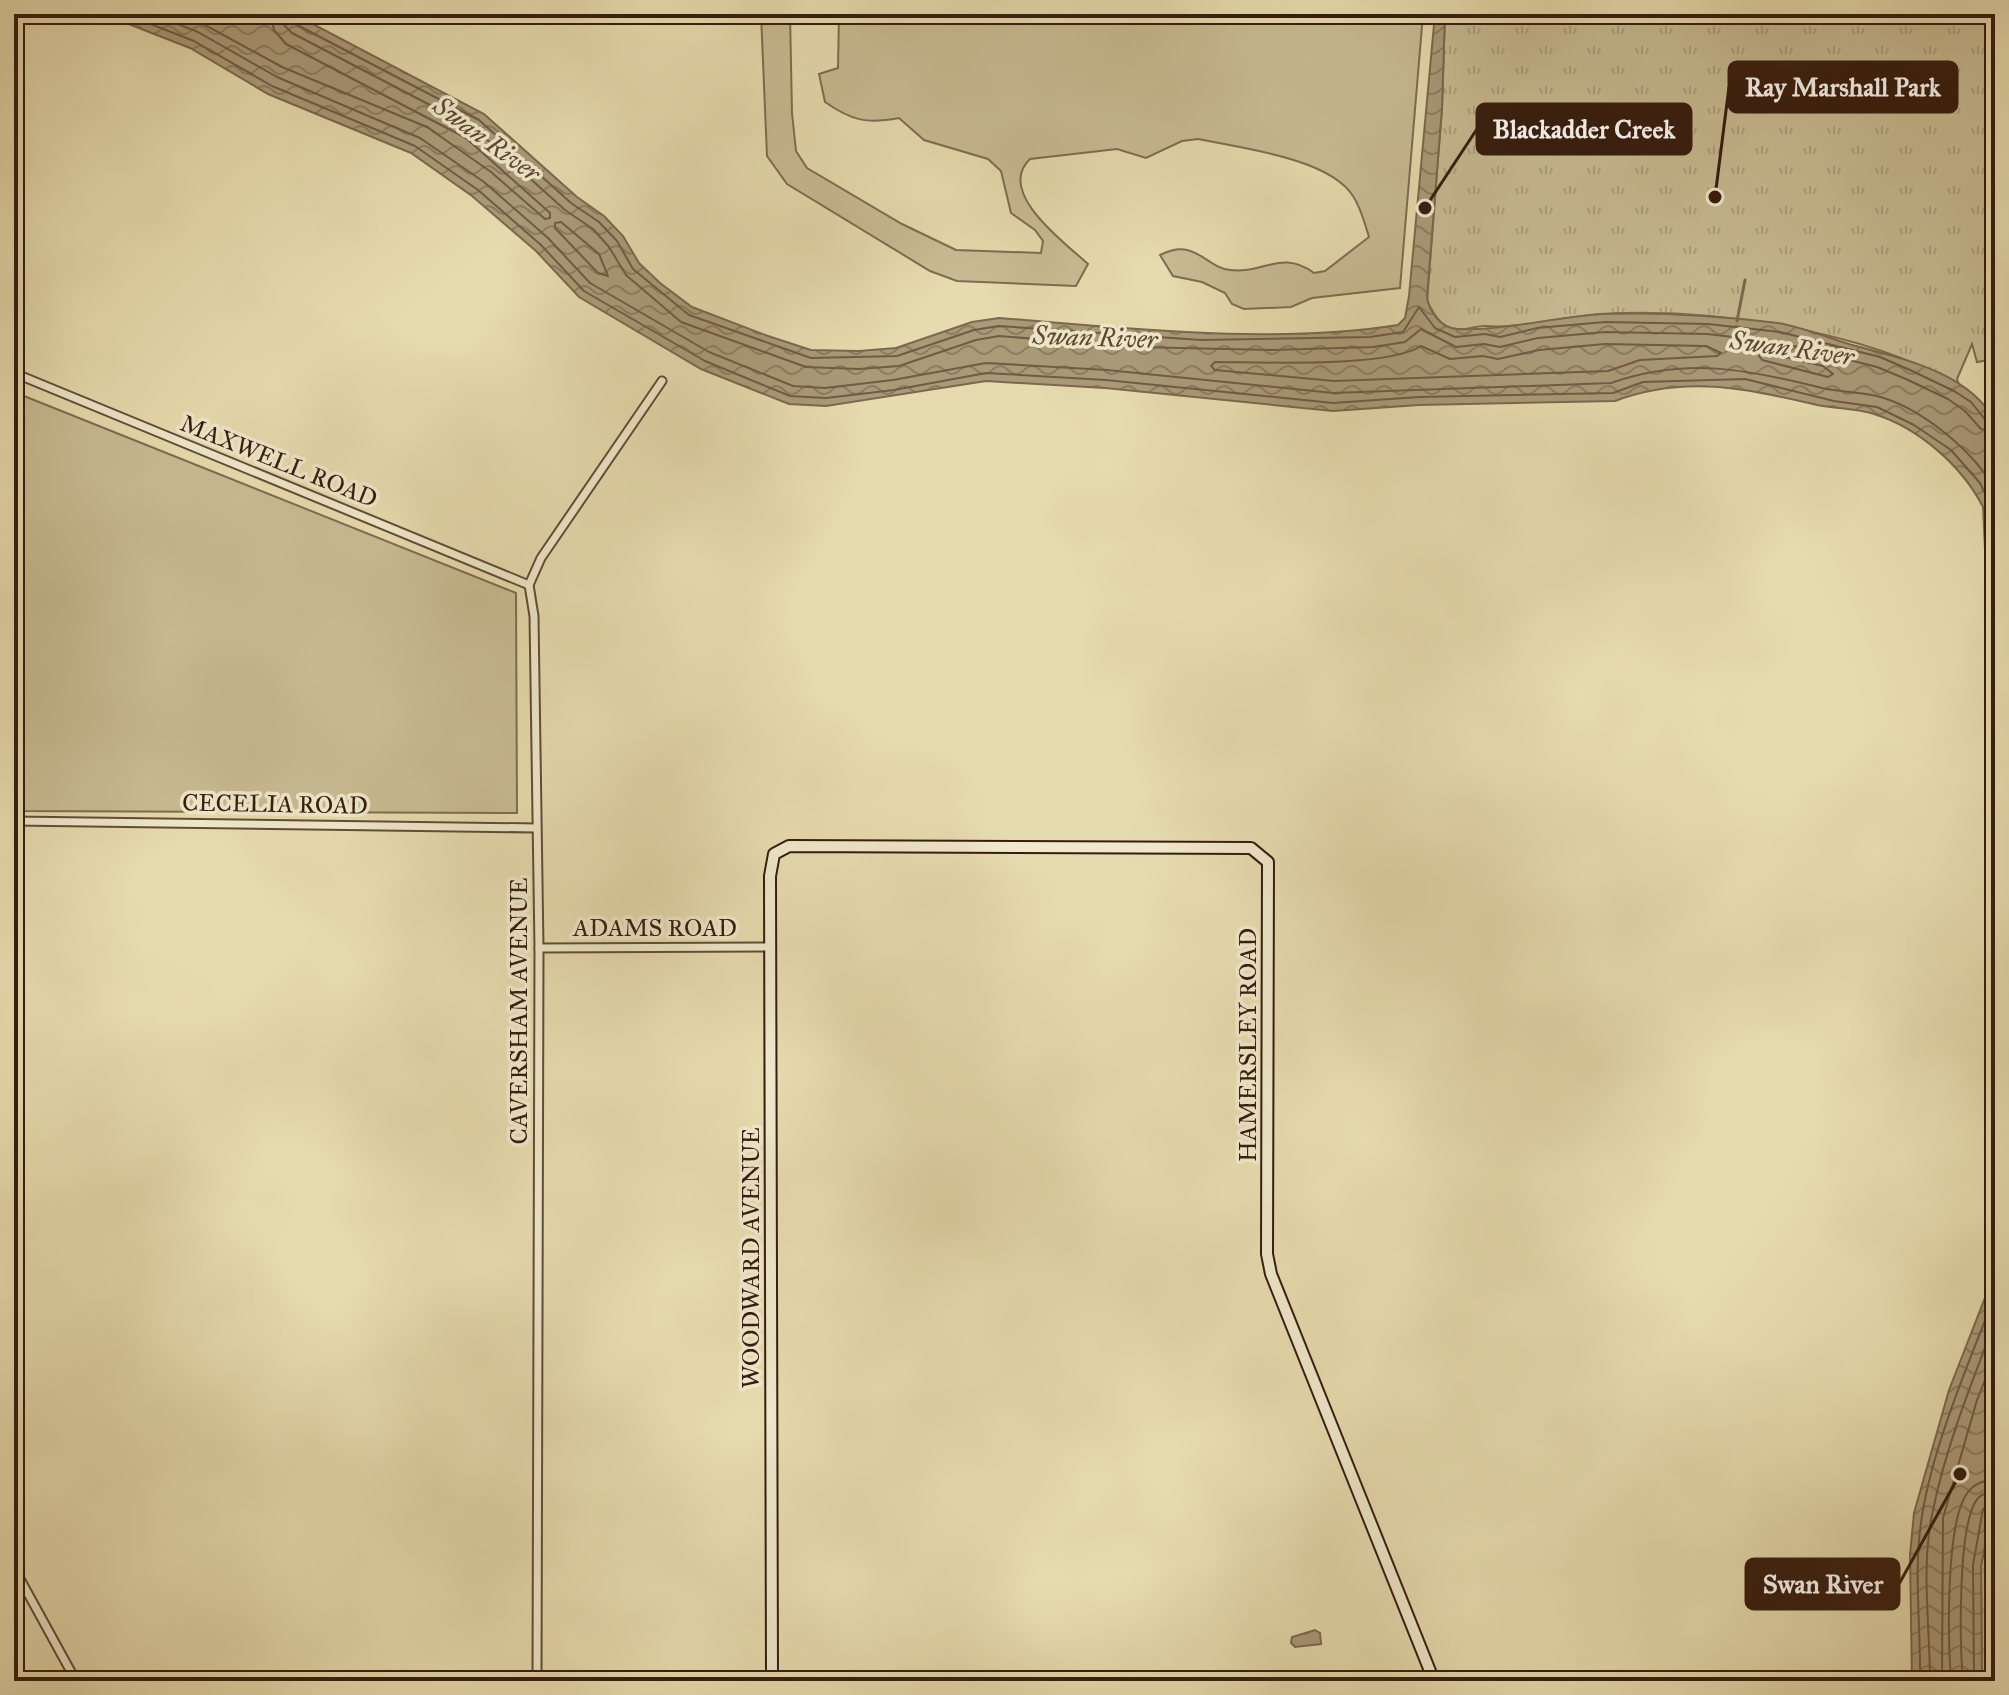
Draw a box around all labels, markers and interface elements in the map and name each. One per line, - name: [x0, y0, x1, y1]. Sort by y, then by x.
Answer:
- callout: Ray Marshall Park: [1729, 62, 1957, 112]
- text: Ray Marshall Park: [1745, 71, 1942, 103]
- water label: Swan River: [426, 89, 548, 189]
- callout: Blackadder Creek: [1477, 104, 1691, 154]
- text: Blackadder Creek: [1493, 113, 1676, 145]
- water label: Swan River: [1031, 319, 1159, 355]
- water label: Swan River: [1727, 323, 1857, 373]
- street label: MAXWELL ROAD: [176, 408, 382, 514]
- street label: CECELIA ROAD: [182, 787, 368, 821]
- street label: CAVERSHAM AVENUE: [504, 878, 534, 1144]
- street label: ADAMS ROAD: [572, 913, 737, 943]
- street label: HAMERSLEY ROAD: [1233, 928, 1263, 1162]
- street label: WOODWARD AVENUE: [736, 1127, 766, 1389]
- callout: Swan River: [1746, 1559, 1899, 1609]
- text: Swan River: [1763, 1568, 1884, 1600]

